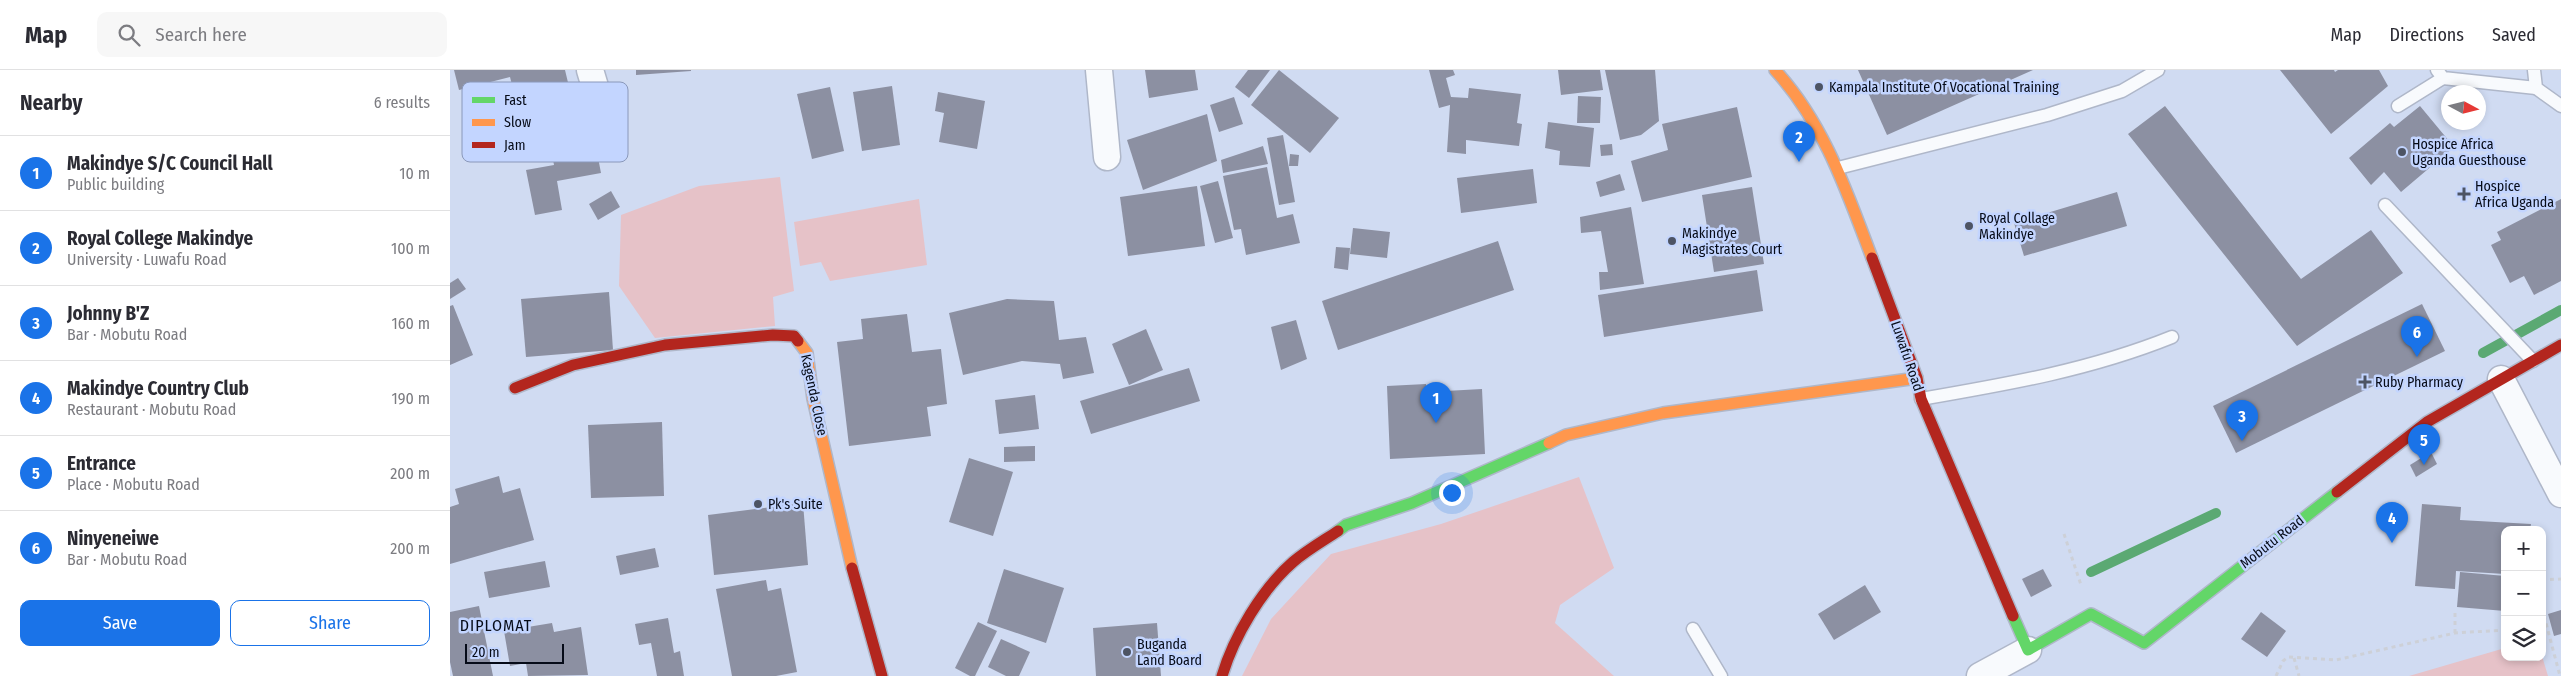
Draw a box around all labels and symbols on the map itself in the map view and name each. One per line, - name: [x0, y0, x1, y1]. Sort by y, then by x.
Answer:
- place label: Kampala Institute Of Vocational Training: [1829, 79, 2059, 96]
- marker: Kampala Institute Of Vocational Training: [1813, 81, 1825, 93]
- legend: [462, 82, 628, 162]
- north arrow: [2441, 85, 2486, 130]
- text: Fast: [504, 92, 527, 109]
- text: Slow: [504, 114, 531, 131]
- pin: 2: [1783, 121, 1815, 162]
- place label: Hospice Africa Uganda Guesthouse: [2412, 136, 2526, 169]
- text: Jam: [504, 137, 525, 154]
- marker: Hospice Africa Uganda Guesthouse: [2396, 146, 2408, 158]
- place label: Hospice Africa Uganda: [2475, 178, 2554, 211]
- marker: Hospice Africa Uganda: [2457, 187, 2471, 201]
- place label: Royal Collage Makindye: [1979, 210, 2055, 243]
- marker: Royal Collage Makindye: [1963, 220, 1975, 232]
- place label: Makindye Magistrates Court: [1682, 225, 1783, 258]
- marker: Makindye Magistrates Court: [1666, 235, 1678, 247]
- pin: 6: [2401, 316, 2433, 357]
- street label: Luwafu Road: [1887, 319, 1927, 393]
- street label: Kagenda Close: [797, 353, 831, 438]
- place label: Ruby Pharmacy: [2375, 374, 2464, 391]
- marker: Ruby Pharmacy: [2359, 376, 2371, 388]
- pin: 1: [1420, 382, 1452, 423]
- pin: 3: [2226, 400, 2258, 441]
- pin: 5: [2408, 424, 2440, 465]
- your location: [1439, 480, 1465, 506]
- place label: Pk's Suite: [768, 496, 823, 513]
- marker: Pk's Suite: [752, 498, 764, 510]
- pin: 4: [2376, 502, 2408, 543]
- street label: Mobutu Road: [2237, 512, 2307, 572]
- district label: DIPLOMAT: [460, 616, 532, 635]
- place label: Buganda Land Board: [1137, 636, 1202, 669]
- scale bar: [465, 641, 564, 664]
- marker: Buganda Land Board: [1121, 646, 1133, 658]

